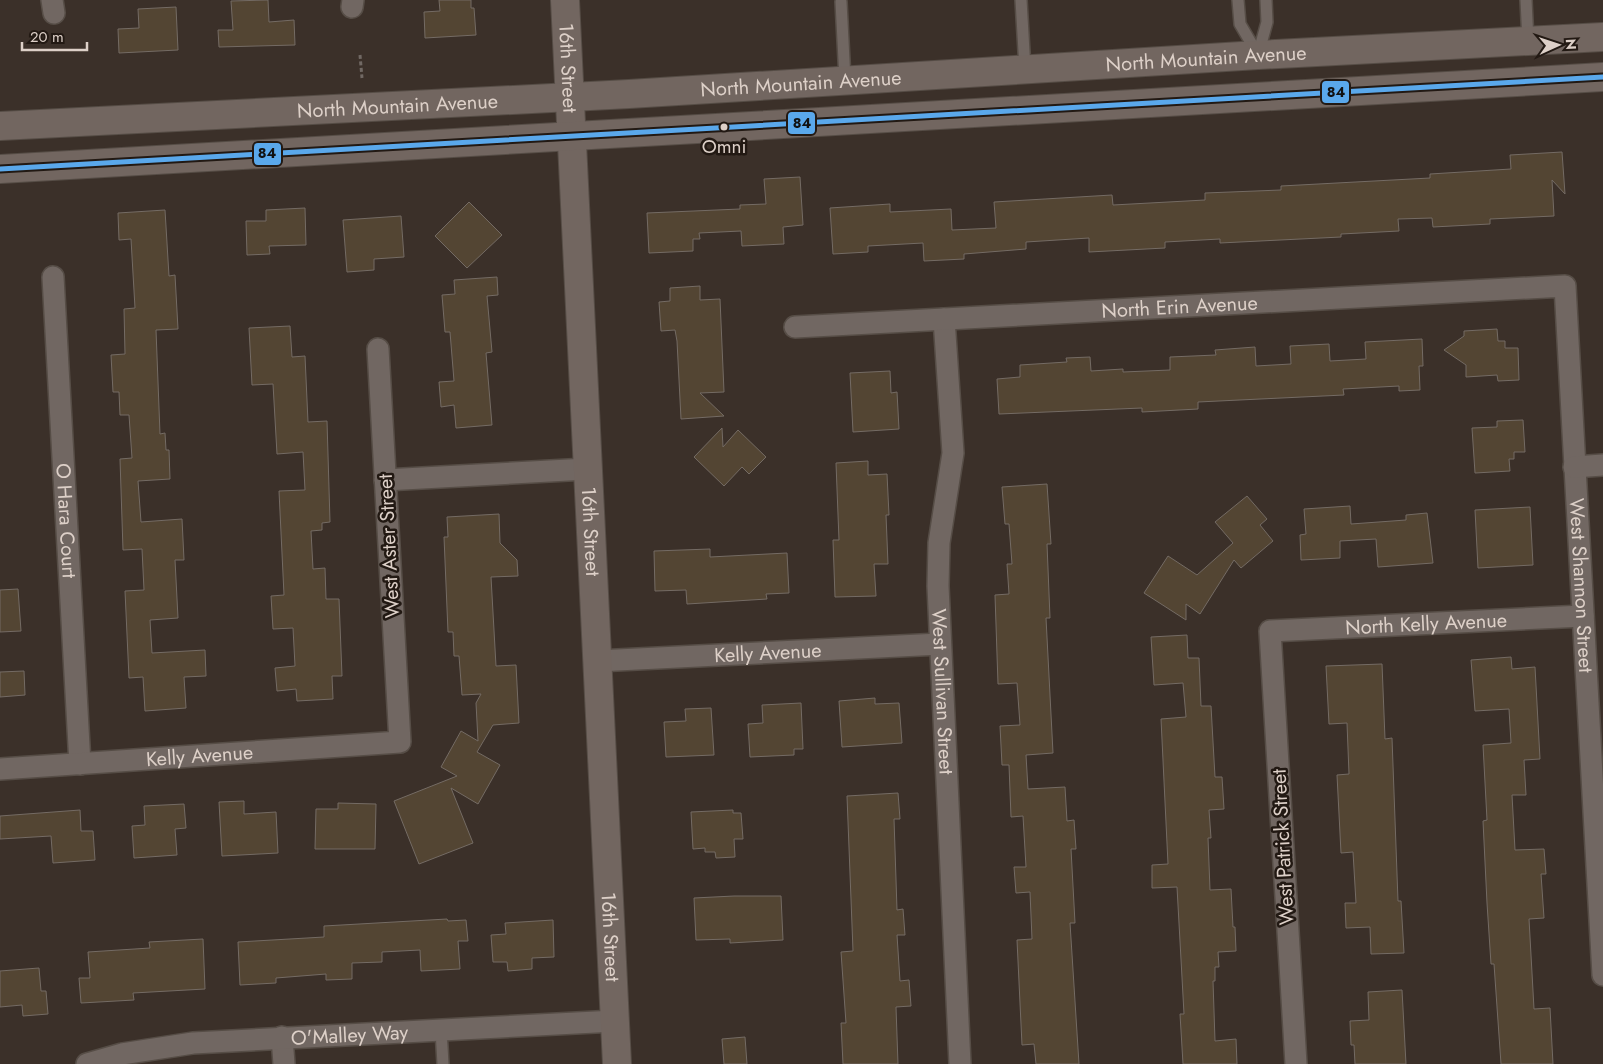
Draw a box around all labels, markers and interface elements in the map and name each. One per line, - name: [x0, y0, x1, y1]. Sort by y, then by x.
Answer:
- scale bar: [22, 20, 88, 52]
- north arrow: [1533, 20, 1583, 70]
- street label: 16th Street: [552, 22, 585, 114]
- text: 20 m: [30, 26, 64, 48]
- street label: North Mountain Avenue: [1105, 38, 1307, 79]
- text: N: [1561, 38, 1581, 50]
- street label: North Mountain Avenue: [700, 63, 902, 104]
- line badge: 84: [1321, 80, 1350, 104]
- text: 84: [1327, 82, 1345, 102]
- street label: North Mountain Avenue: [296, 86, 499, 125]
- line badge: 84: [787, 111, 816, 135]
- text: 84: [793, 113, 811, 133]
- marker: Omni: [719, 122, 729, 132]
- place label: Omni: [702, 133, 746, 160]
- line badge: 84: [253, 142, 282, 166]
- text: 84: [258, 143, 276, 163]
- street label: North Erin Avenue: [1101, 288, 1258, 325]
- street label: O Hara Court: [49, 462, 84, 579]
- street label: West Aster Street: [371, 473, 407, 619]
- street label: 16th Street: [574, 486, 608, 577]
- street label: West Shannon Street: [1562, 497, 1601, 674]
- street label: North Kelly Avenue: [1344, 605, 1508, 642]
- street label: West Sullivan Street: [925, 608, 961, 775]
- street label: Kelly Avenue: [713, 635, 822, 670]
- street label: Kelly Avenue: [145, 737, 254, 774]
- street label: West Patrick Street: [1264, 768, 1302, 926]
- street label: 16th Street: [594, 891, 627, 983]
- street label: O'Malley Way: [290, 1017, 409, 1052]

